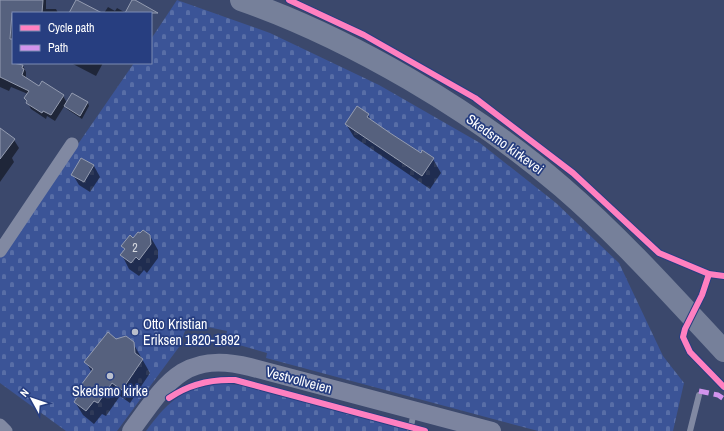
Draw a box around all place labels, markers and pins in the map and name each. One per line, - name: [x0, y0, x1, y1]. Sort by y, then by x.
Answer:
- place label: Otto Kristian Eriksen 1820-1892: [143, 315, 240, 349]
- marker: Otto Kristian Eriksen 1820-1892: [130, 327, 140, 337]
- marker: Skedsmo kirke: [105, 371, 115, 381]
- place label: Skedsmo kirke: [72, 382, 148, 400]

